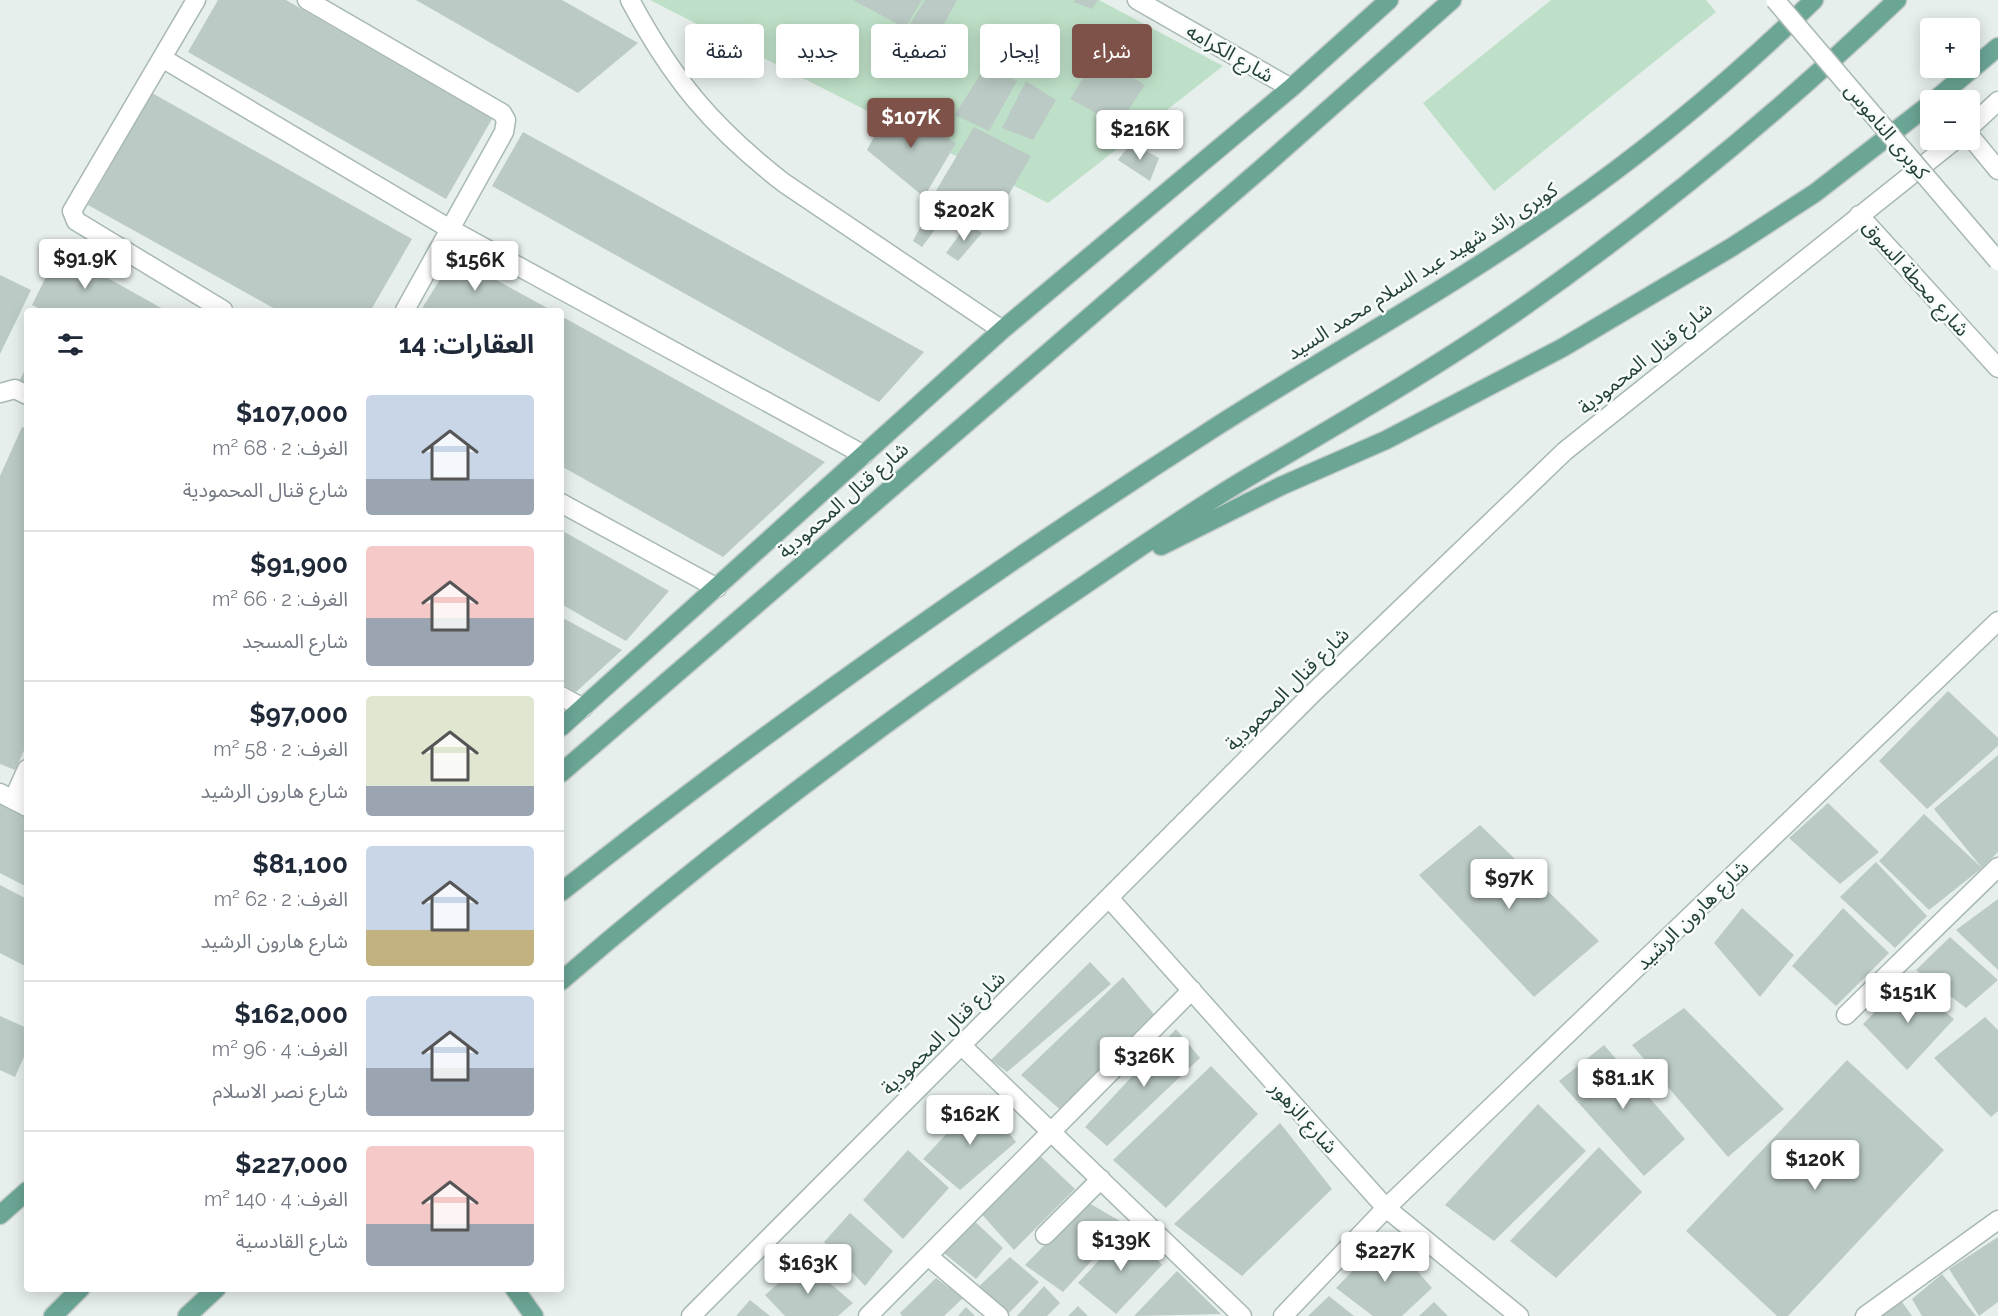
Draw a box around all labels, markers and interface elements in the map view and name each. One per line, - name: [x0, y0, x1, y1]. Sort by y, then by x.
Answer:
- street label: شارع الكرامه: [1181, 18, 1278, 90]
- map controls: [1920, 18, 1980, 150]
- button: +: [1920, 18, 1980, 78]
- chip: شقة: [685, 24, 764, 78]
- chip: جديد: [776, 24, 859, 78]
- chip: تصفية: [871, 24, 968, 78]
- chip: إيجار: [980, 24, 1060, 78]
- chip: شراء: [1072, 24, 1152, 78]
- street label: كوبرى الناموس: [1840, 78, 1935, 185]
- button: −: [1920, 90, 1980, 150]
- pin: $107K: [869, 98, 953, 149]
- text: $107K: [881, 105, 941, 129]
- pin: $216K: [1098, 110, 1182, 161]
- text: $216K: [1110, 117, 1170, 141]
- street label: كوبرى رائد شهيد عبد السلام محمد السيد: [1282, 177, 1564, 367]
- pin: $202K: [922, 191, 1006, 242]
- text: $202K: [934, 198, 994, 222]
- street label: شارع محطة السوق: [1855, 215, 1975, 343]
- pin: $91.9K: [36, 239, 134, 290]
- pin: $156K: [433, 241, 517, 292]
- text: $91.9K: [53, 246, 117, 270]
- text: $156K: [445, 248, 505, 272]
- street label: شارع قنال المحمودية: [1573, 297, 1719, 422]
- icon: filters: [54, 328, 87, 361]
- text: العقارات: 14: [399, 329, 534, 359]
- text: $107,000: [236, 398, 348, 428]
- icon: home: [414, 419, 486, 491]
- text: الغرف: 2 · 68 m²: [212, 436, 348, 460]
- street label: شارع قنال المحمودية: [773, 437, 915, 566]
- text: شارع قنال المحمودية: [183, 478, 348, 502]
- text: $91,900: [250, 549, 348, 579]
- icon: home: [414, 570, 486, 642]
- text: الغرف: 2 · 66 m²: [212, 587, 348, 611]
- street label: شارع قنال المحمودية: [1220, 622, 1356, 758]
- text: شارع المسجد: [242, 629, 348, 653]
- text: $97,000: [249, 699, 348, 729]
- icon: home: [414, 720, 486, 792]
- text: الغرف: 2 · 58 m²: [213, 737, 348, 761]
- text: شارع هارون الرشيد: [200, 779, 348, 803]
- text: $81,100: [252, 849, 348, 879]
- street label: شارع هارون الرشيد: [1631, 855, 1755, 977]
- pin: $97K: [1473, 859, 1545, 910]
- text: $97K: [1484, 866, 1534, 890]
- icon: home: [414, 870, 486, 942]
- text: الغرف: 2 · 62 m²: [214, 887, 348, 911]
- text: شارع هارون الرشيد: [200, 929, 348, 953]
- street label: شارع قنال المحمودية: [876, 966, 1012, 1102]
- pin: $151K: [1866, 973, 1950, 1024]
- text: $151K: [1880, 980, 1936, 1004]
- text: $162,000: [234, 999, 348, 1029]
- icon: home: [414, 1020, 486, 1092]
- text: الغرف: 4 · 96 m²: [212, 1037, 348, 1061]
- pin: $326K: [1102, 1037, 1186, 1088]
- text: $326K: [1114, 1044, 1174, 1068]
- pin: $81.1K: [1574, 1059, 1672, 1110]
- text: $81.1K: [1592, 1066, 1654, 1090]
- street label: شارع الزهور: [1262, 1075, 1343, 1160]
- text: شارع نصر الاسلام: [213, 1079, 348, 1103]
- pin: $162K: [928, 1095, 1012, 1146]
- text: $162K: [940, 1102, 1000, 1126]
- pin: $120K: [1773, 1140, 1857, 1191]
- text: $120K: [1785, 1147, 1845, 1171]
- text: $227,000: [235, 1149, 348, 1179]
- icon: home: [414, 1170, 486, 1242]
- text: الغرف: 4 · 140 m²: [204, 1187, 348, 1211]
- pin: $139K: [1079, 1221, 1163, 1272]
- text: $139K: [1092, 1228, 1150, 1252]
- text: شارع القادسية: [236, 1229, 348, 1253]
- pin: $227K: [1343, 1232, 1427, 1283]
- text: $227K: [1355, 1239, 1415, 1263]
- pin: $163K: [766, 1244, 850, 1295]
- text: $163K: [778, 1251, 838, 1275]

